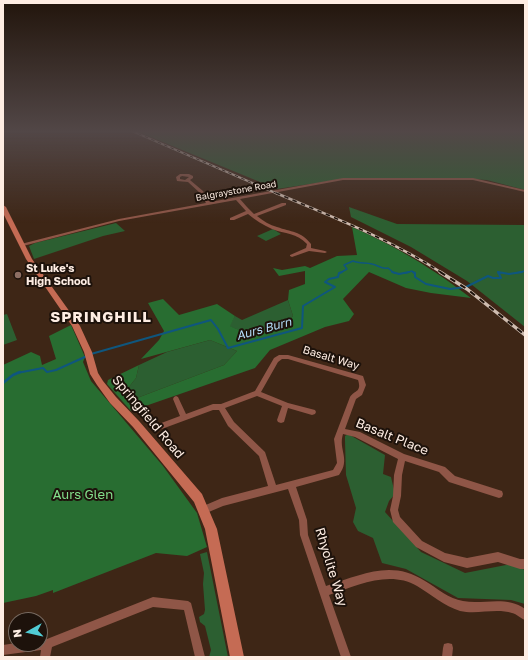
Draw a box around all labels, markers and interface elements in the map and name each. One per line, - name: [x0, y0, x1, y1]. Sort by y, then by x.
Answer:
- street label: Balgraystone Road: [195, 179, 277, 203]
- place label: St Luke's High School: [26, 262, 91, 288]
- marker: St Luke's High School: [13, 270, 23, 280]
- district label: SPRINGHILL: [50, 308, 152, 326]
- water label: Aurs Burn: [235, 315, 293, 343]
- street label: Basalt Way: [301, 343, 361, 373]
- street label: Springfield Road: [109, 372, 187, 462]
- street label: Basalt Place: [353, 415, 431, 459]
- park label: Aurs Glen: [53, 487, 113, 503]
- street label: Rhyolite Way: [312, 526, 350, 608]
- north arrow: [8, 612, 48, 652]
- text: N: [10, 629, 24, 639]

